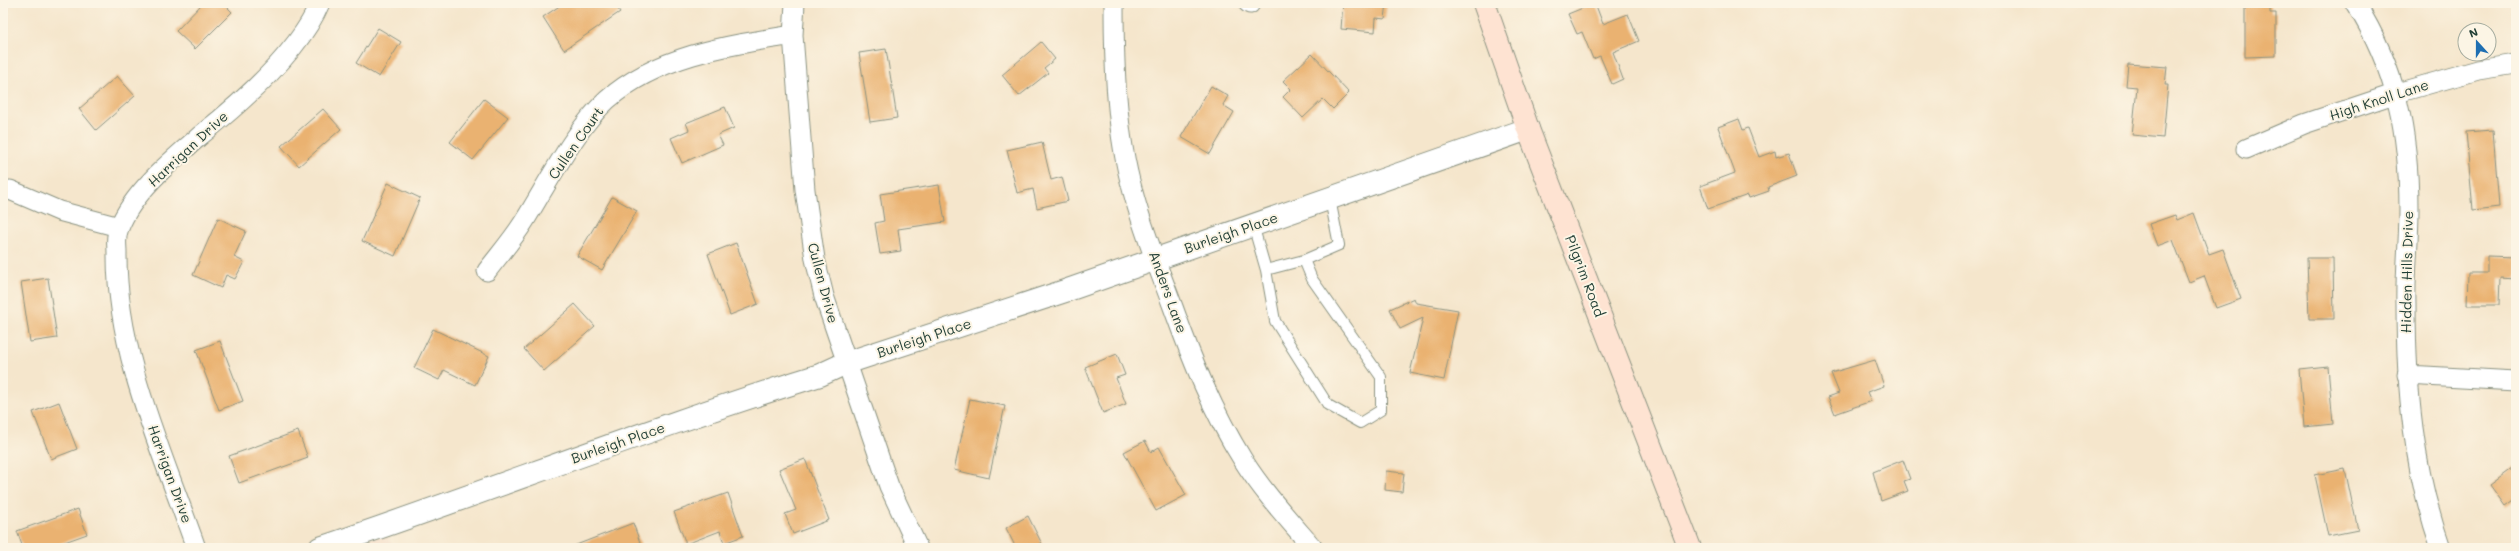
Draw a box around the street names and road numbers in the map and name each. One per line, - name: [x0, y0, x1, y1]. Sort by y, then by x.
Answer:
- street label: High Knoll Lane: [2327, 75, 2431, 125]
- street label: Cullen Court: [544, 103, 608, 183]
- street label: Harrigan Drive: [143, 107, 232, 191]
- street label: Burleigh Place: [1181, 208, 1280, 257]
- street label: Hidden Hills Drive: [2396, 211, 2417, 333]
- street label: Pilgrim Road: [1561, 232, 1610, 320]
- street label: Cullen Drive: [804, 241, 843, 325]
- street label: Anders Lane: [1145, 248, 1192, 335]
- street label: Burleigh Place: [874, 313, 973, 362]
- street label: Burleigh Place: [568, 418, 667, 467]
- street label: Harrigan Drive: [144, 422, 197, 526]

